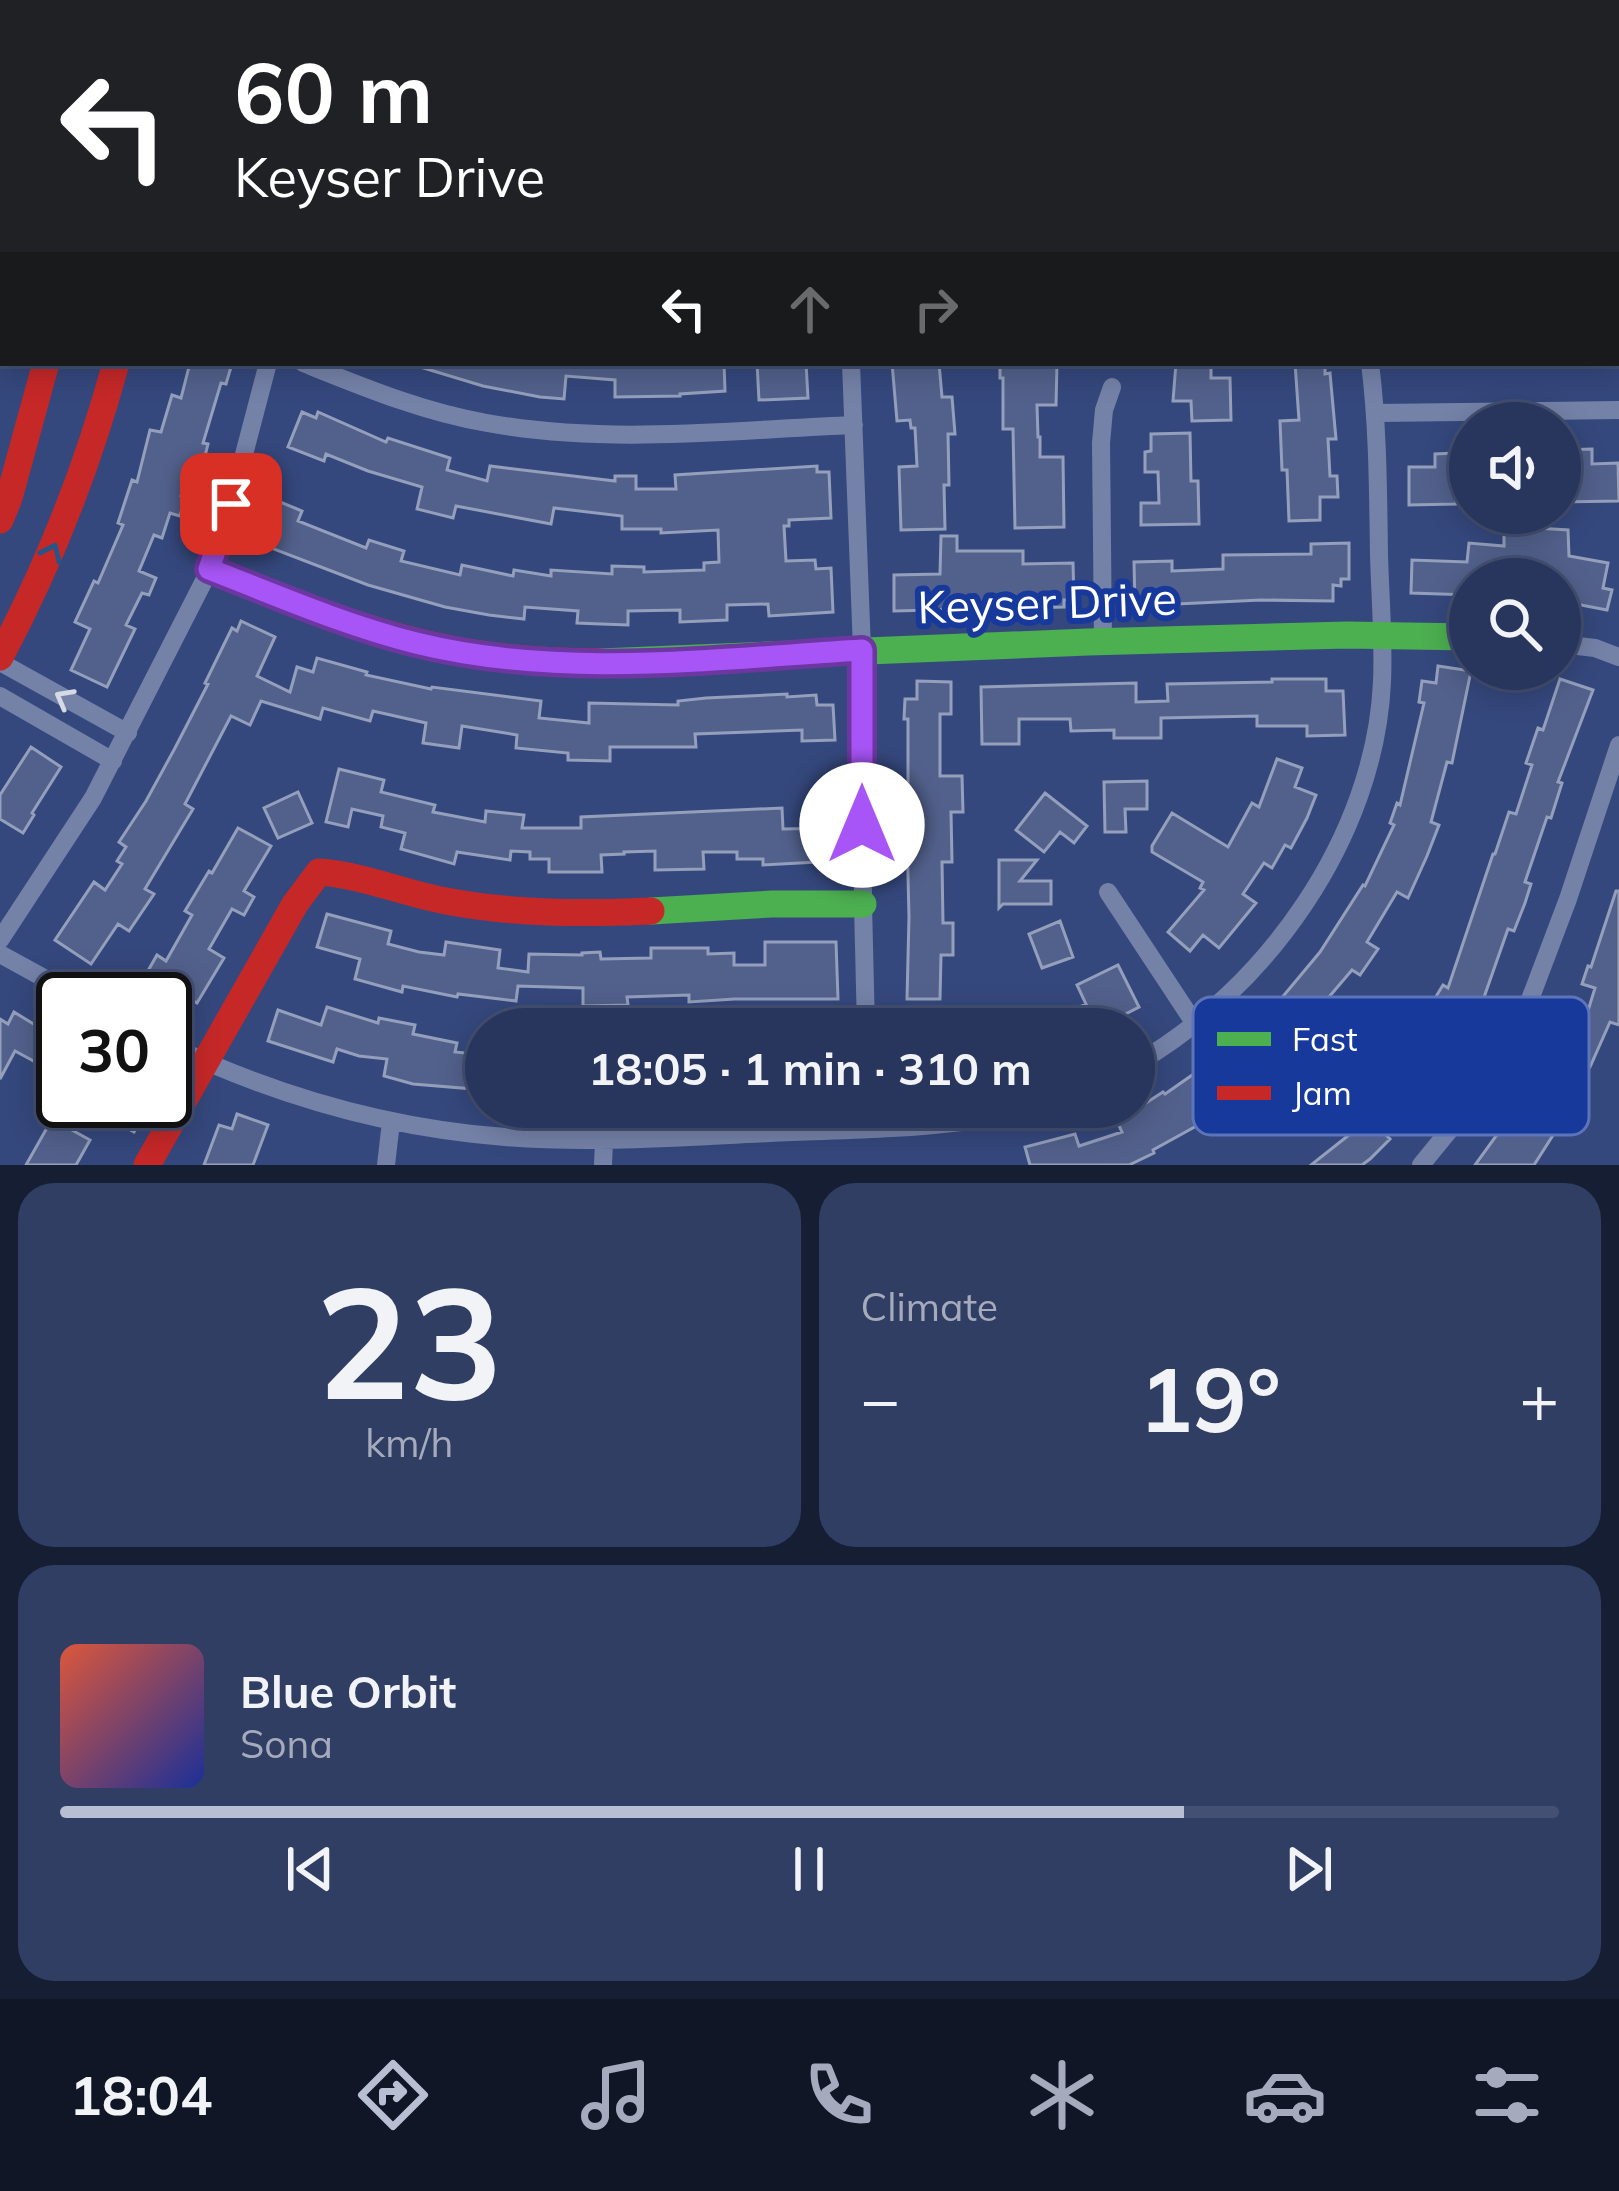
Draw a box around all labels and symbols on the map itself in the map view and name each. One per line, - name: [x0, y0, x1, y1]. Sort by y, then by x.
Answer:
- pin: [180, 453, 282, 555]
- one-way arrow: [37, 543, 61, 564]
- street label: Keyser Drive: [916, 569, 1178, 635]
- one-way arrow: [55, 689, 76, 712]
- position arrow: [799, 762, 925, 888]
- speed limit sign: 30: [36, 972, 192, 1128]
- legend: [1193, 997, 1589, 1135]
- text: Fast: [1292, 1018, 1357, 1059]
- text: Jam: [1292, 1072, 1352, 1113]

